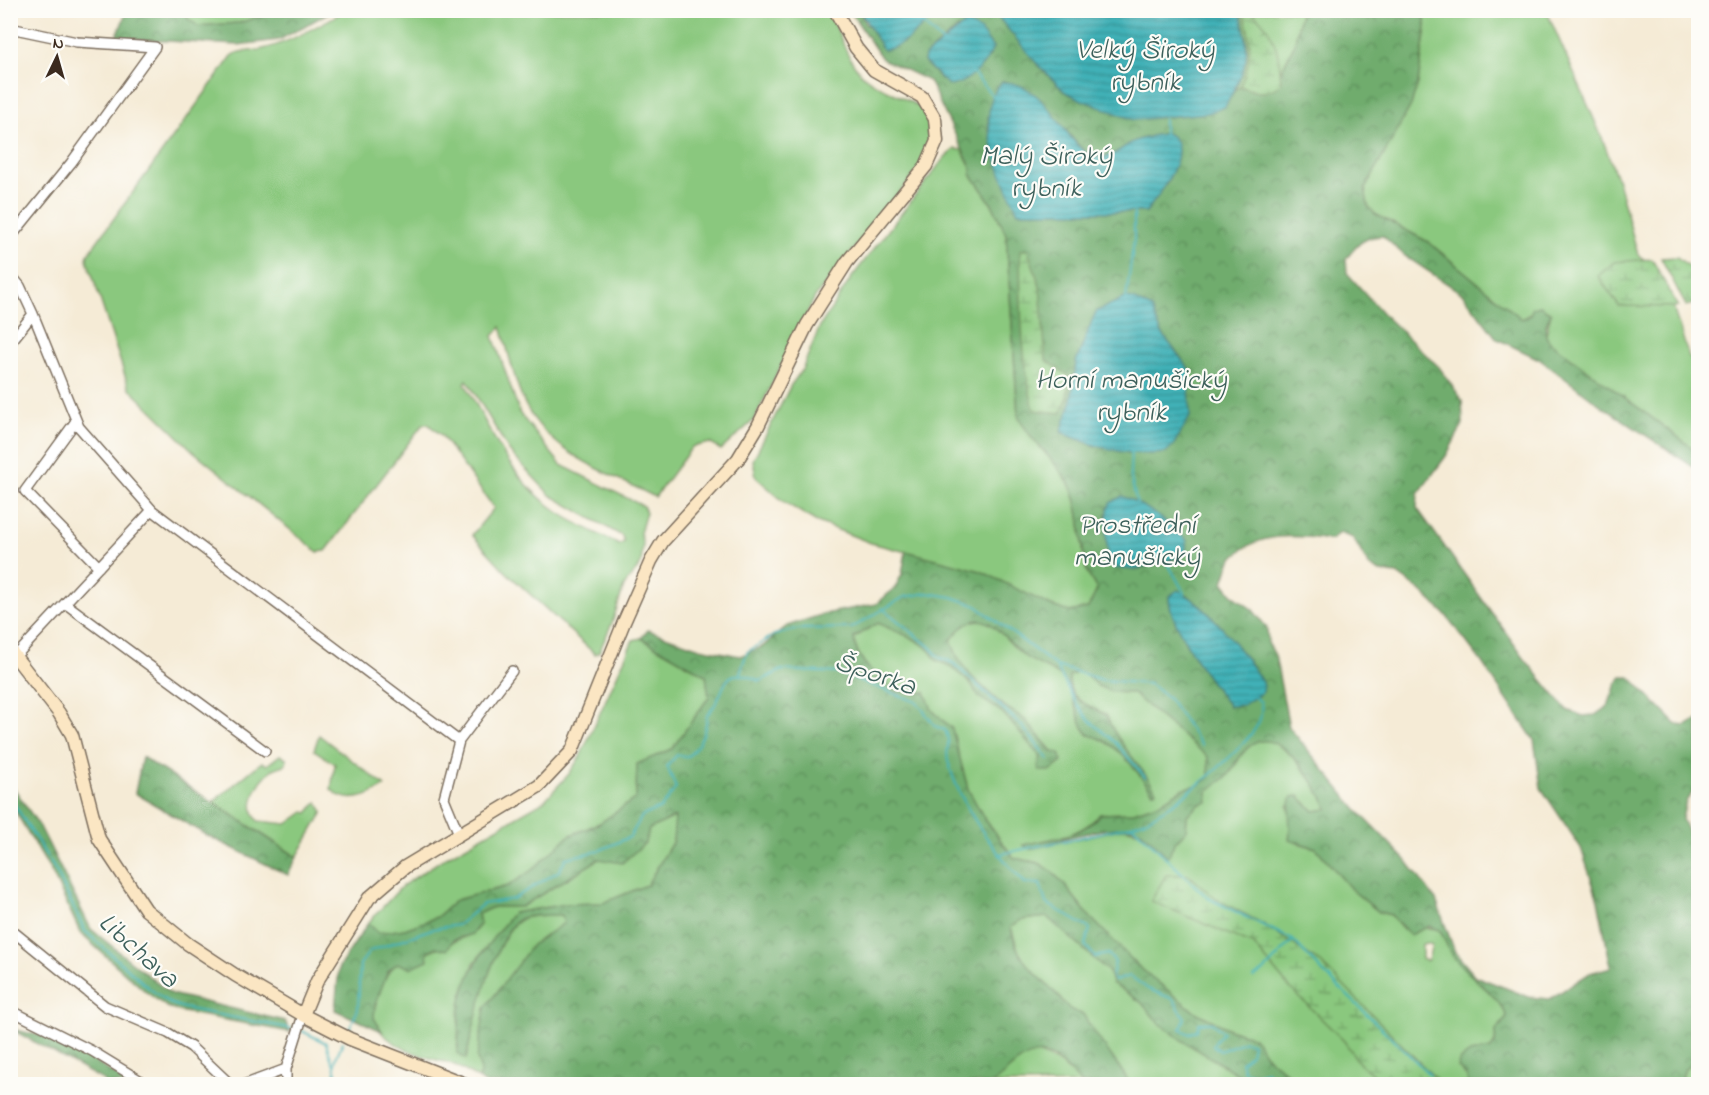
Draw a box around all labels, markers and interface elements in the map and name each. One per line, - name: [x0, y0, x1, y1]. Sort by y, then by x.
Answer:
- north arrow: [27, 27, 87, 87]
- water label: Velký Široký rybník: [1076, 31, 1215, 104]
- text: N: [52, 32, 65, 56]
- water label: Malý Široký rybník: [980, 137, 1113, 210]
- water label: Horní manušický rybník: [1035, 361, 1227, 434]
- water label: Prostřední manušický: [1074, 506, 1201, 579]
- water label: Šporka: [829, 642, 922, 709]
- water label: Libchava: [88, 904, 188, 1000]

